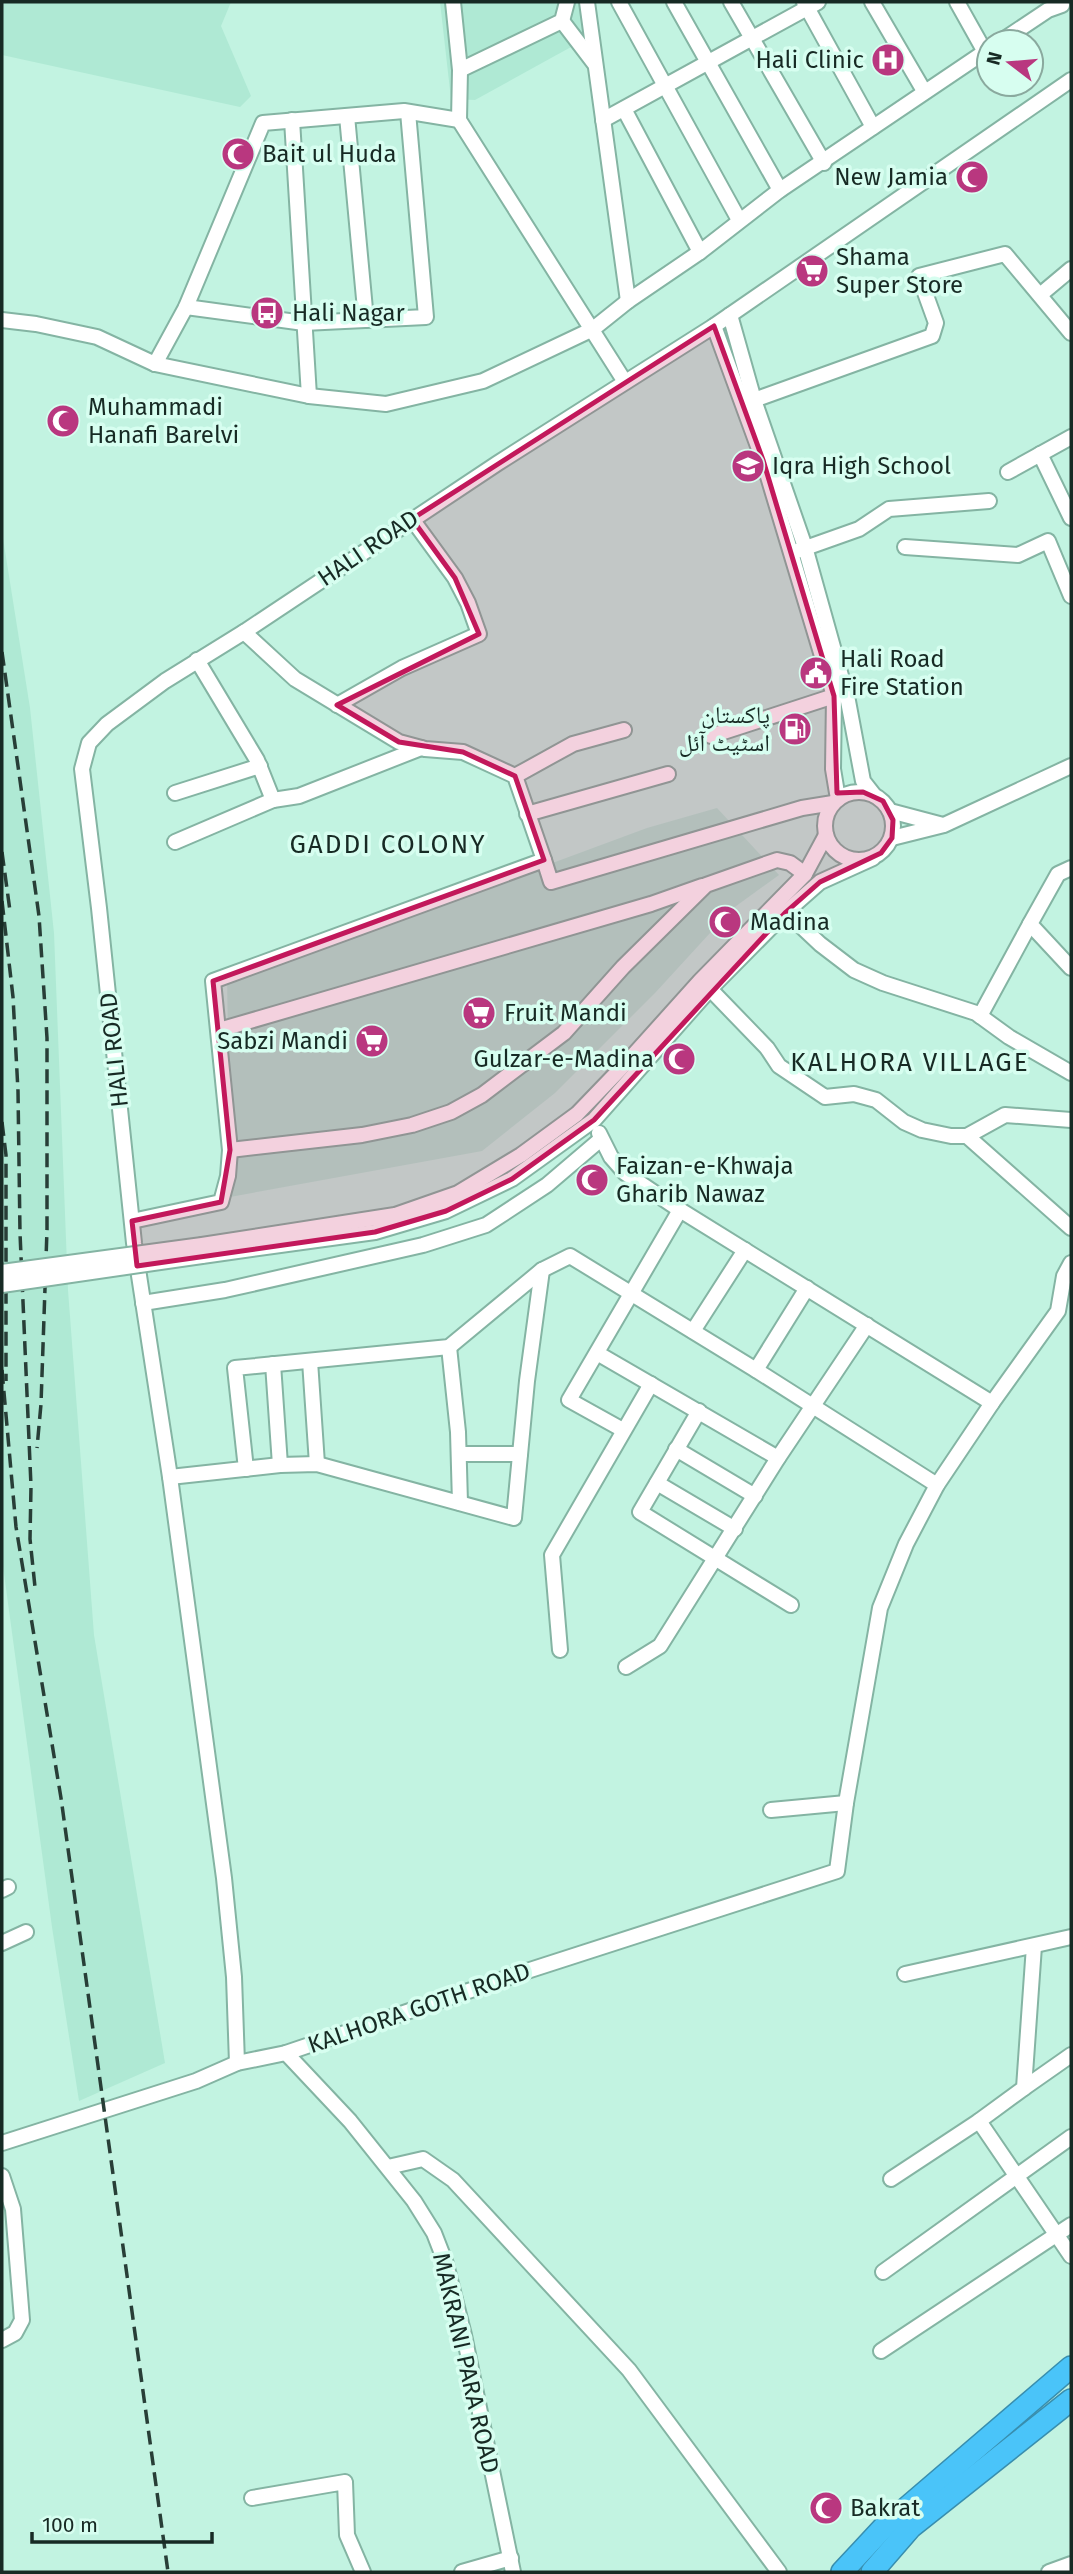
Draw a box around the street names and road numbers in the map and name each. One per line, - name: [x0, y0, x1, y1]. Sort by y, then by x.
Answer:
- street label: HALI ROAD: [312, 504, 424, 592]
- street label: HALI ROAD: [94, 991, 134, 1109]
- street label: KALHORA GOTH ROAD: [304, 1957, 534, 2059]
- street label: MAKRANI PARA ROAD: [427, 2250, 505, 2476]

